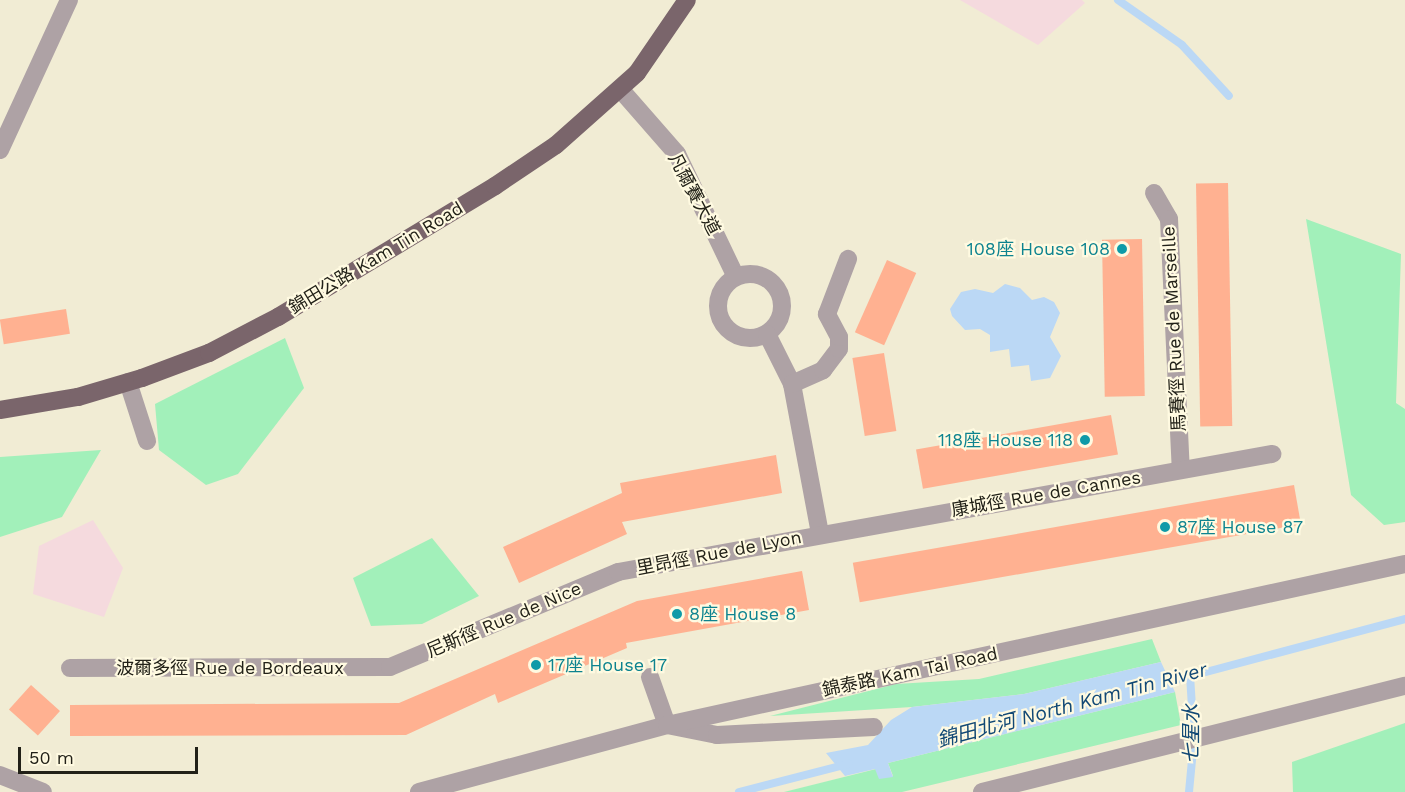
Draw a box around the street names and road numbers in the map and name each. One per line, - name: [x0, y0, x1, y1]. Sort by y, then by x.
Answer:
- street label: 凡爾賽大道: [663, 149, 725, 239]
- street label: 錦田公路 Kam Tin Road: [285, 197, 467, 319]
- street label: 馬賽徑 Rue de Marseille: [1158, 226, 1190, 432]
- street label: 康城徑 Rue de Cannes: [950, 467, 1142, 521]
- street label: 里昂徑 Rue de Lyon: [635, 526, 803, 580]
- street label: 尼斯徑 Rue de Nice: [423, 578, 585, 662]
- street label: 錦泰路 Kam Tai Road: [820, 643, 1000, 701]
- street label: 波爾多徑 Rue de Bordeaux: [116, 657, 344, 679]

